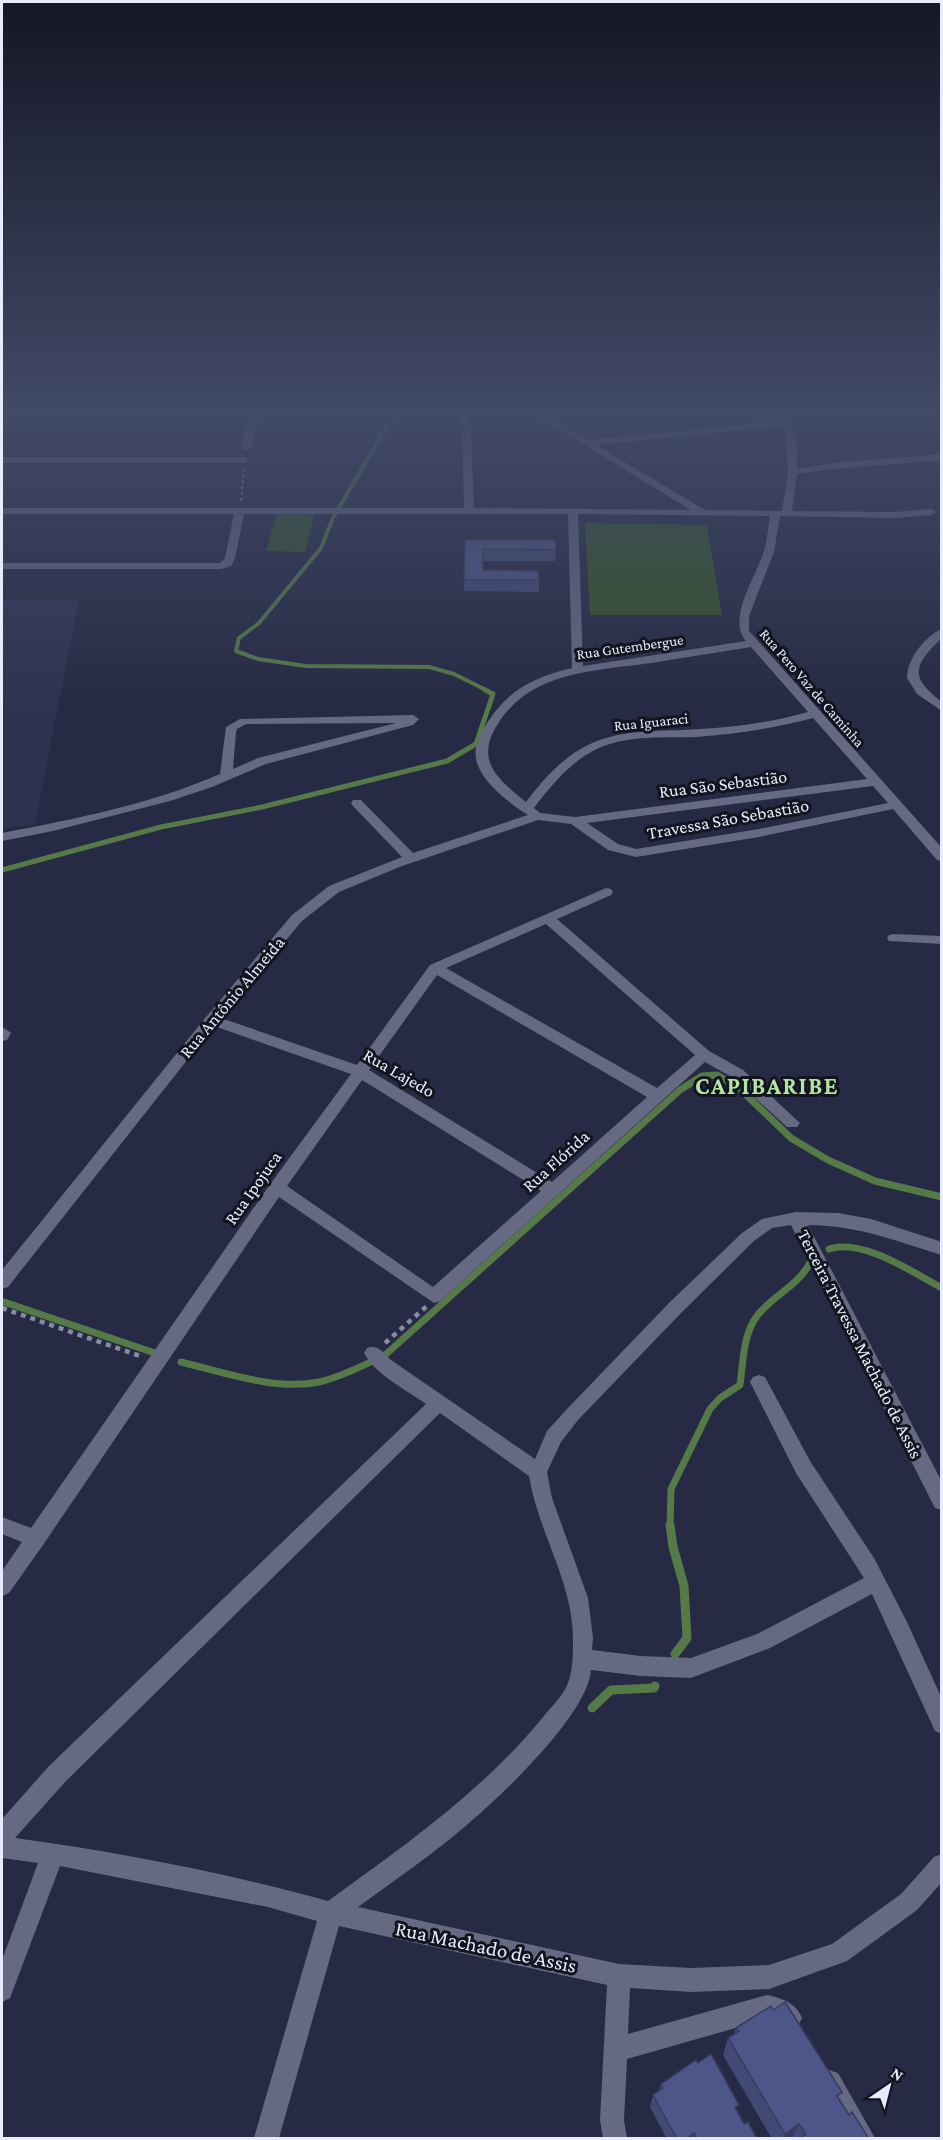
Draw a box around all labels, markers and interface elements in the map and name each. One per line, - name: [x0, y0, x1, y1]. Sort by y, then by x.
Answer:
- street label: Rua Pero Vaz de Caminha: [756, 626, 868, 750]
- street label: Rua Gutembergue: [575, 632, 685, 663]
- street label: Rua Iguaraci: [613, 710, 689, 735]
- street label: Rua São Sebastião: [658, 766, 788, 802]
- street label: Travessa São Sebastião: [646, 795, 810, 843]
- street label: Rua Antônio Almeida: [175, 932, 289, 1062]
- street label: Rua Lajedo: [359, 1045, 438, 1102]
- district label: CAPIBARIBE: [695, 1072, 839, 1099]
- street label: Rua Flórida: [519, 1126, 593, 1196]
- street label: Rua Ipojuca: [221, 1148, 286, 1229]
- street label: Terceira Travessa Machado de Assis: [793, 1226, 927, 1462]
- street label: Rua Machado de Assis: [393, 1916, 579, 1978]
- north arrow: [859, 2056, 919, 2116]
- text: N: [888, 2064, 907, 2084]

